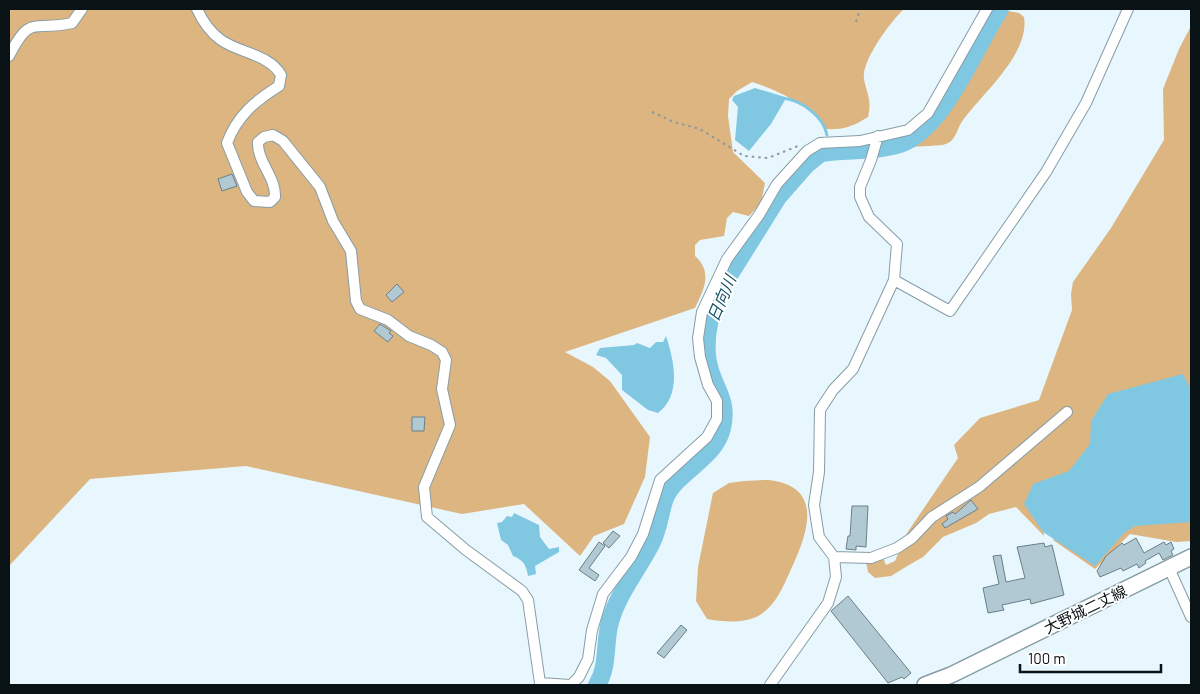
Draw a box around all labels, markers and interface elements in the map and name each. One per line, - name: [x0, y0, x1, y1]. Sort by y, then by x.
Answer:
- water label: 日向川: [703, 270, 740, 324]
- street label: 大野城二丈線: [1041, 581, 1129, 637]
- scale bar: [1020, 642, 1161, 674]
- text: 100 m: [1028, 649, 1066, 667]

